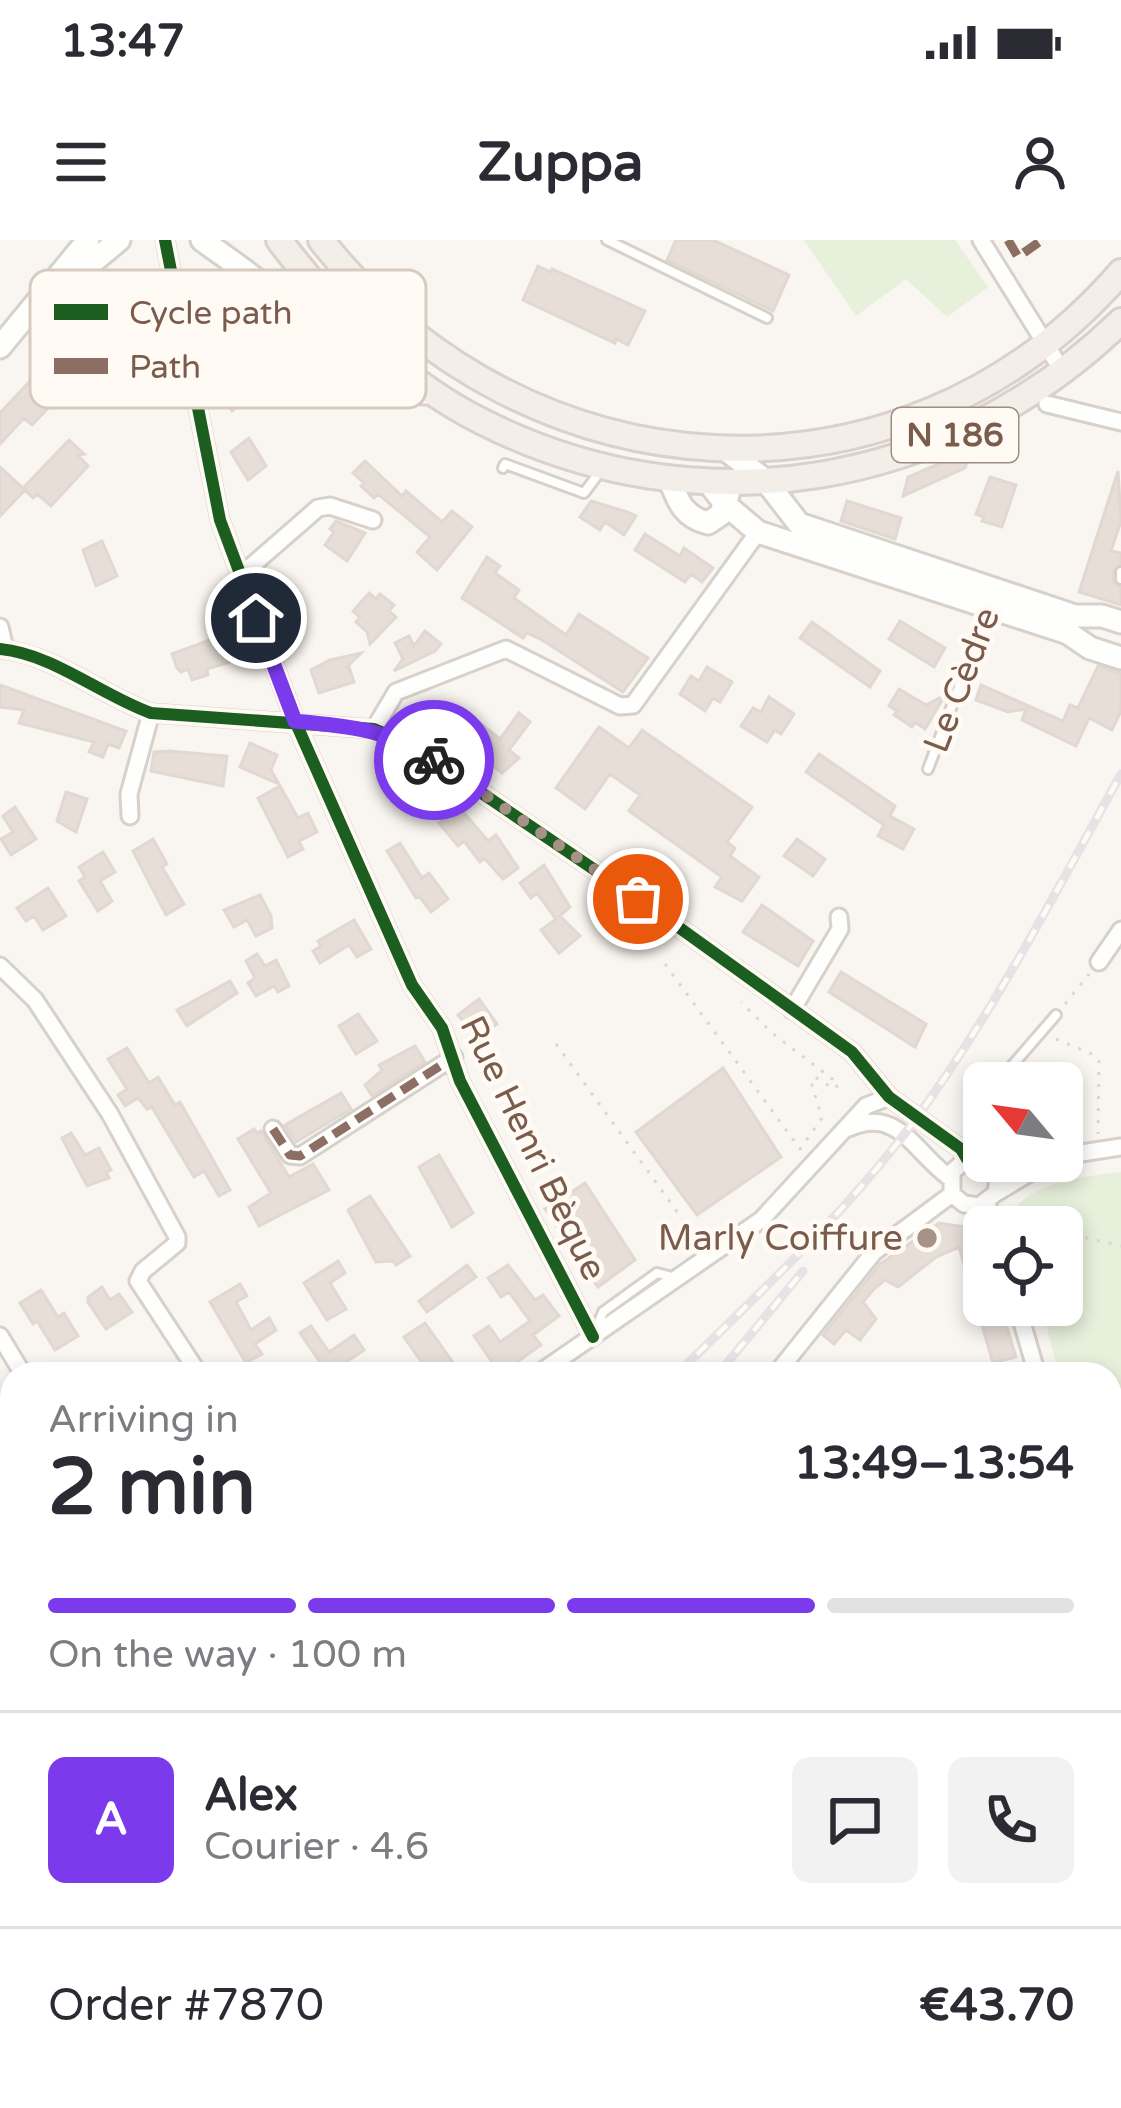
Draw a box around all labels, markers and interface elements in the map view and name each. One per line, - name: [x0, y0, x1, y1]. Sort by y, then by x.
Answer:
- text: 13:47: [60, 15, 185, 69]
- icon: menu: [48, 129, 114, 195]
- icon: person: [1007, 129, 1073, 195]
- text: Zuppa: [478, 130, 643, 195]
- legend: [30, 270, 426, 408]
- text: Cycle path: [129, 294, 293, 333]
- text: Path: [129, 348, 201, 387]
- road number: N 186: [892, 408, 1018, 462]
- pin: [205, 567, 307, 669]
- icon: home: [223, 585, 289, 651]
- street label: Le Cèdre: [915, 602, 1009, 758]
- courier: [374, 700, 494, 820]
- icon: bike: [401, 727, 467, 793]
- pin: [587, 848, 689, 950]
- icon: bag: [605, 866, 671, 932]
- street label: Rue Henri Bèque: [450, 1009, 616, 1287]
- north arrow: [963, 1062, 1083, 1182]
- map controls: [963, 1062, 1083, 1326]
- button: locate: [963, 1206, 1083, 1326]
- place label: Marly Coiffure: [658, 1217, 903, 1260]
- marker: Marly Coiffure: [914, 1225, 940, 1251]
- text: Arriving in: [48, 1396, 239, 1443]
- text: 13:49–13:54: [794, 1437, 1074, 1491]
- text: 2 min: [48, 1441, 256, 1535]
- text: On the way · 100 m: [48, 1631, 407, 1678]
- button: chat: [792, 1757, 918, 1883]
- button: phone: [948, 1757, 1074, 1883]
- text: Alex: [204, 1769, 298, 1823]
- text: A: [94, 1793, 128, 1847]
- text: Courier · 4.6: [204, 1823, 429, 1870]
- text: Order #7870: [48, 1979, 324, 2033]
- text: €43.70: [919, 1979, 1074, 2033]

